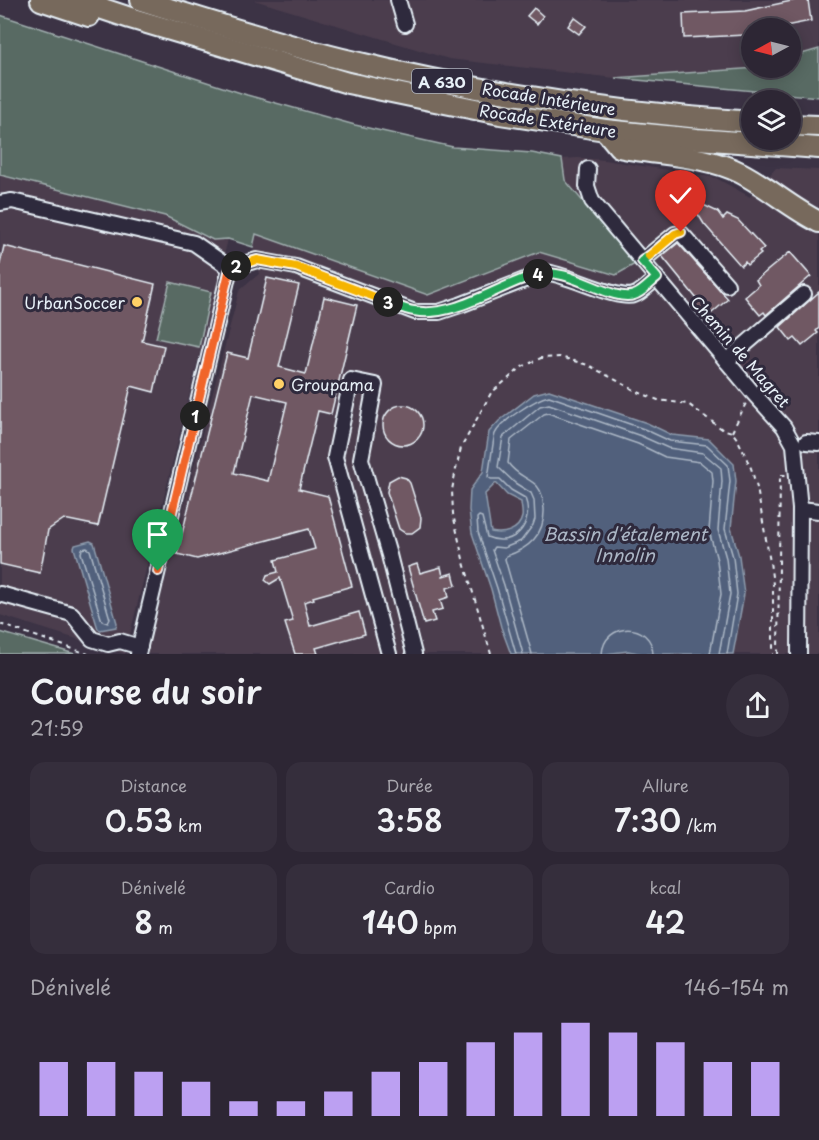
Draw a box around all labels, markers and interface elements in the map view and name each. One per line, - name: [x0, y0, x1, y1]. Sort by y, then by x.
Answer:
- north arrow: [741, 18, 801, 78]
- map controls: [741, 18, 801, 150]
- road number: A 630: [412, 69, 472, 93]
- street label: Rocade Intérieure: [480, 76, 618, 120]
- button: layers: [741, 90, 801, 150]
- street label: Rocade Extérieure: [478, 97, 619, 143]
- pin: [655, 170, 706, 232]
- icon: check: [664, 179, 697, 212]
- pin: 2: [221, 251, 251, 281]
- text: 2: [230, 254, 242, 278]
- pin: 4: [523, 259, 553, 289]
- text: 4: [533, 262, 543, 286]
- pin: 3: [373, 287, 403, 317]
- place label: UrbanSoccer: [24, 290, 126, 314]
- text: 3: [383, 290, 393, 314]
- street label: Chemin de Magret: [685, 290, 797, 413]
- marker: UrbanSoccer: [130, 295, 144, 309]
- place label: Groupama: [291, 372, 374, 396]
- marker: Groupama: [272, 377, 286, 391]
- pin: 1: [180, 401, 210, 431]
- text: 1: [191, 404, 199, 428]
- pin: [132, 509, 183, 571]
- icon: arrive: [141, 518, 174, 551]
- water label: Bassin d'étalement Innolin: [543, 520, 709, 568]
- text: Course du soir: [30, 665, 262, 715]
- button: share: [726, 674, 789, 737]
- text: 21:59: [30, 713, 84, 743]
- text: Distance: [120, 773, 187, 797]
- text: Durée: [386, 773, 433, 797]
- text: Allure: [642, 773, 689, 797]
- text: 0.53: [105, 797, 173, 842]
- text: 3:58: [376, 797, 443, 842]
- text: 7:30: [614, 797, 681, 842]
- text: km: [173, 813, 202, 837]
- text: /km: [681, 813, 717, 837]
- text: Dénivelé: [121, 875, 186, 899]
- text: Cardio: [384, 875, 435, 899]
- text: kcal: [650, 875, 681, 899]
- text: 8: [134, 899, 153, 944]
- text: 140: [362, 899, 419, 944]
- text: 42: [645, 899, 686, 944]
- text: m: [153, 915, 173, 939]
- text: bpm: [419, 915, 457, 939]
- text: Dénivelé: [30, 972, 111, 1002]
- text: 146–154 m: [684, 972, 789, 1002]

